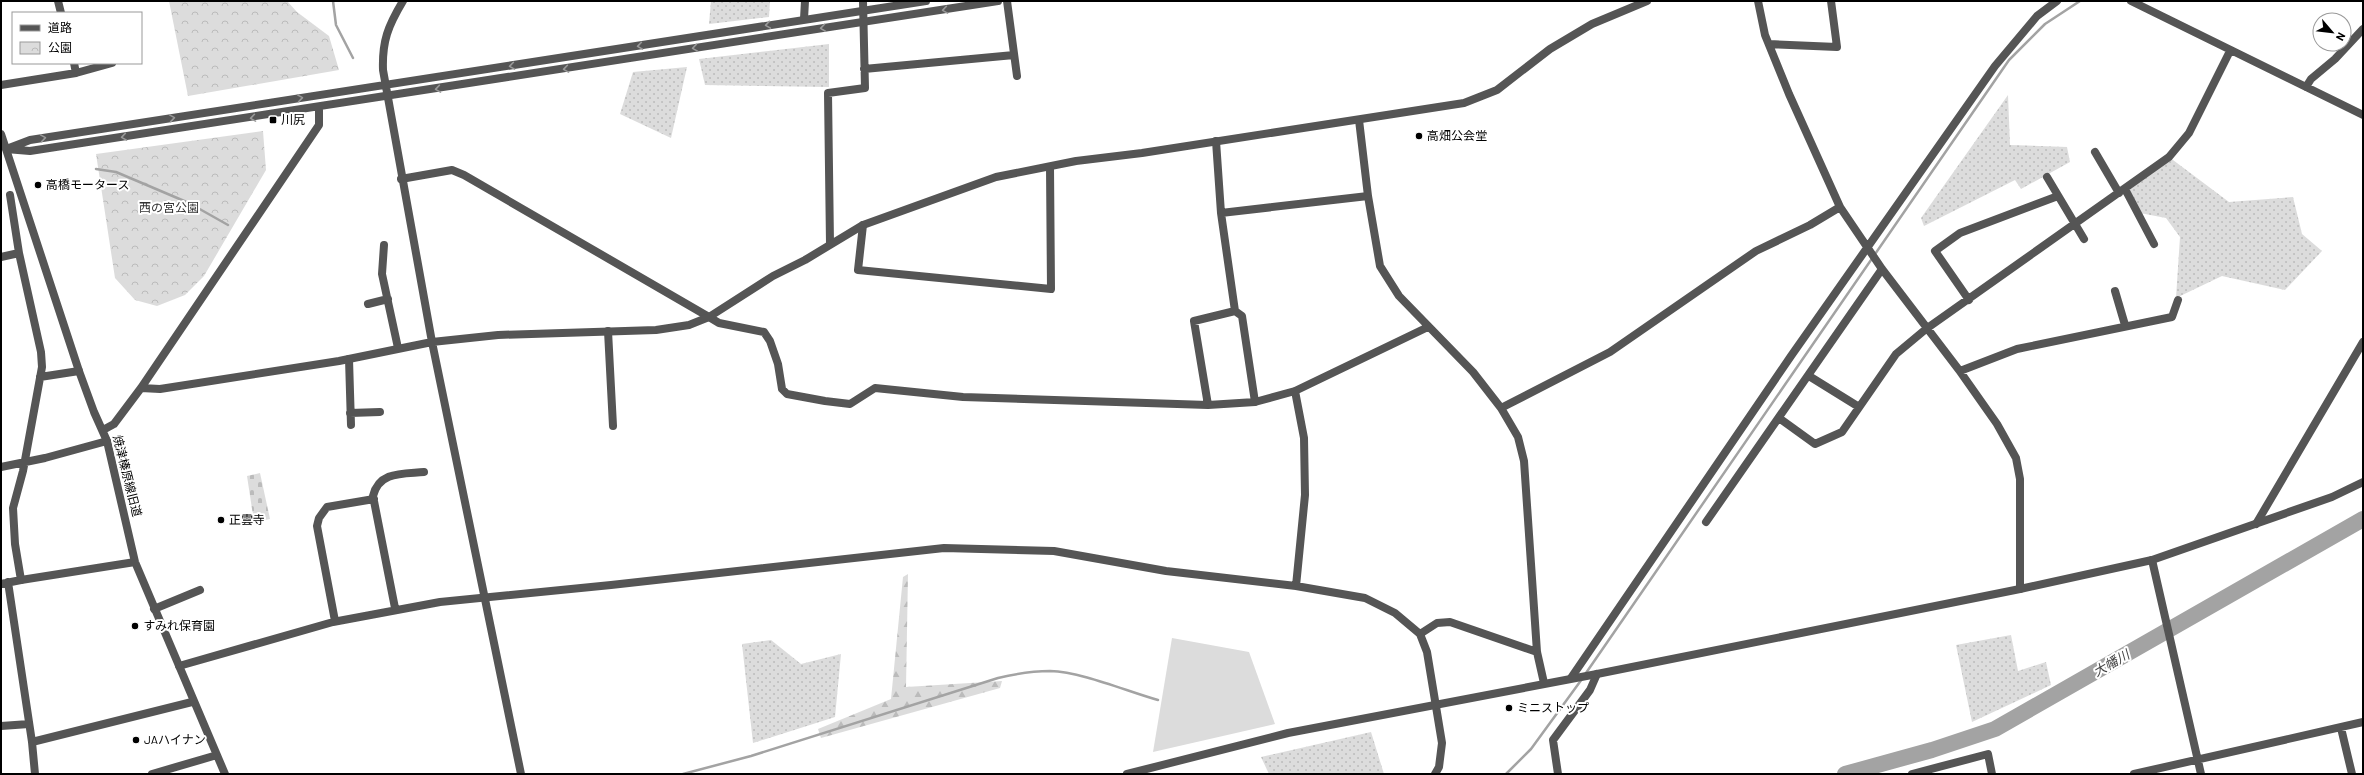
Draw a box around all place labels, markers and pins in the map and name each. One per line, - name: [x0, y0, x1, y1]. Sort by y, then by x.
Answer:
- place label: 川尻: [281, 112, 305, 126]
- marker: 川尻: [268, 115, 278, 125]
- place label: 高畑公会堂: [1427, 128, 1487, 142]
- marker: 高畑公会堂: [1414, 131, 1424, 141]
- place label: 高橋モータース: [46, 177, 129, 191]
- marker: 高橋モータース: [33, 180, 43, 190]
- place label: 正雲寺: [229, 512, 265, 526]
- marker: 正雲寺: [216, 515, 226, 525]
- place label: すみれ保育園: [143, 618, 215, 632]
- marker: すみれ保育園: [130, 621, 140, 631]
- place label: ミニストップ: [1517, 700, 1589, 714]
- marker: ミニストップ: [1504, 703, 1514, 713]
- place label: JAハイナン: [144, 732, 206, 746]
- marker: JAハイナン: [131, 735, 141, 745]

